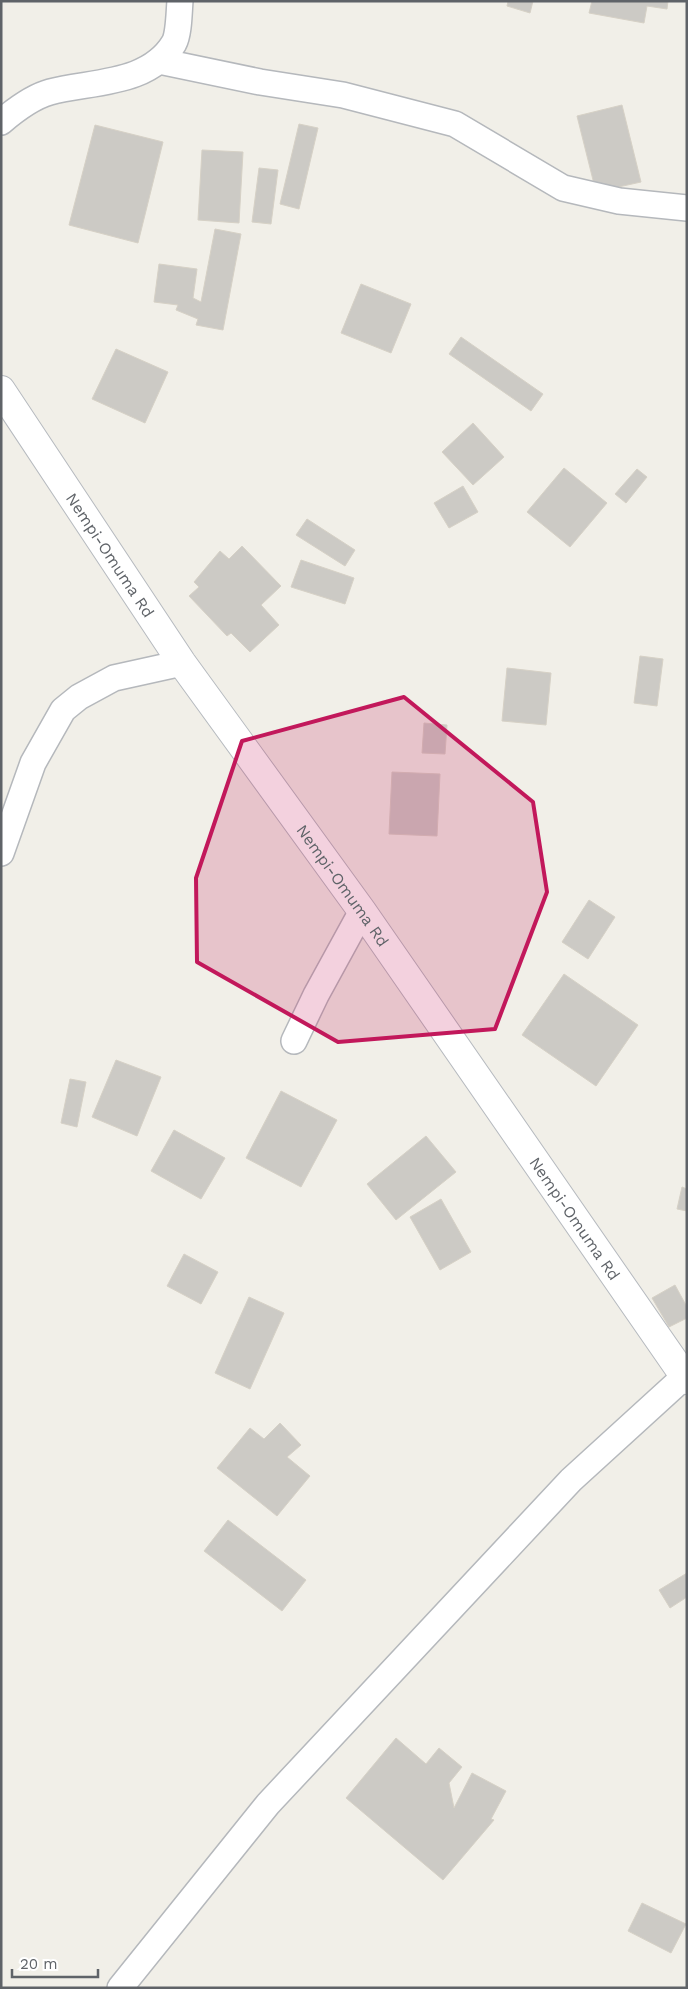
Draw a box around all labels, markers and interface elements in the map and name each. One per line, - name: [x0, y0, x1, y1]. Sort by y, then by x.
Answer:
- street label: Nempi-Omuma Rd: [62, 489, 158, 621]
- street label: Nempi-Omuma Rd: [292, 821, 393, 950]
- street label: Nempi-Omuma Rd: [525, 1154, 624, 1284]
- scale bar: [12, 1946, 99, 1978]
- text: 20 m: [20, 1955, 58, 1973]

